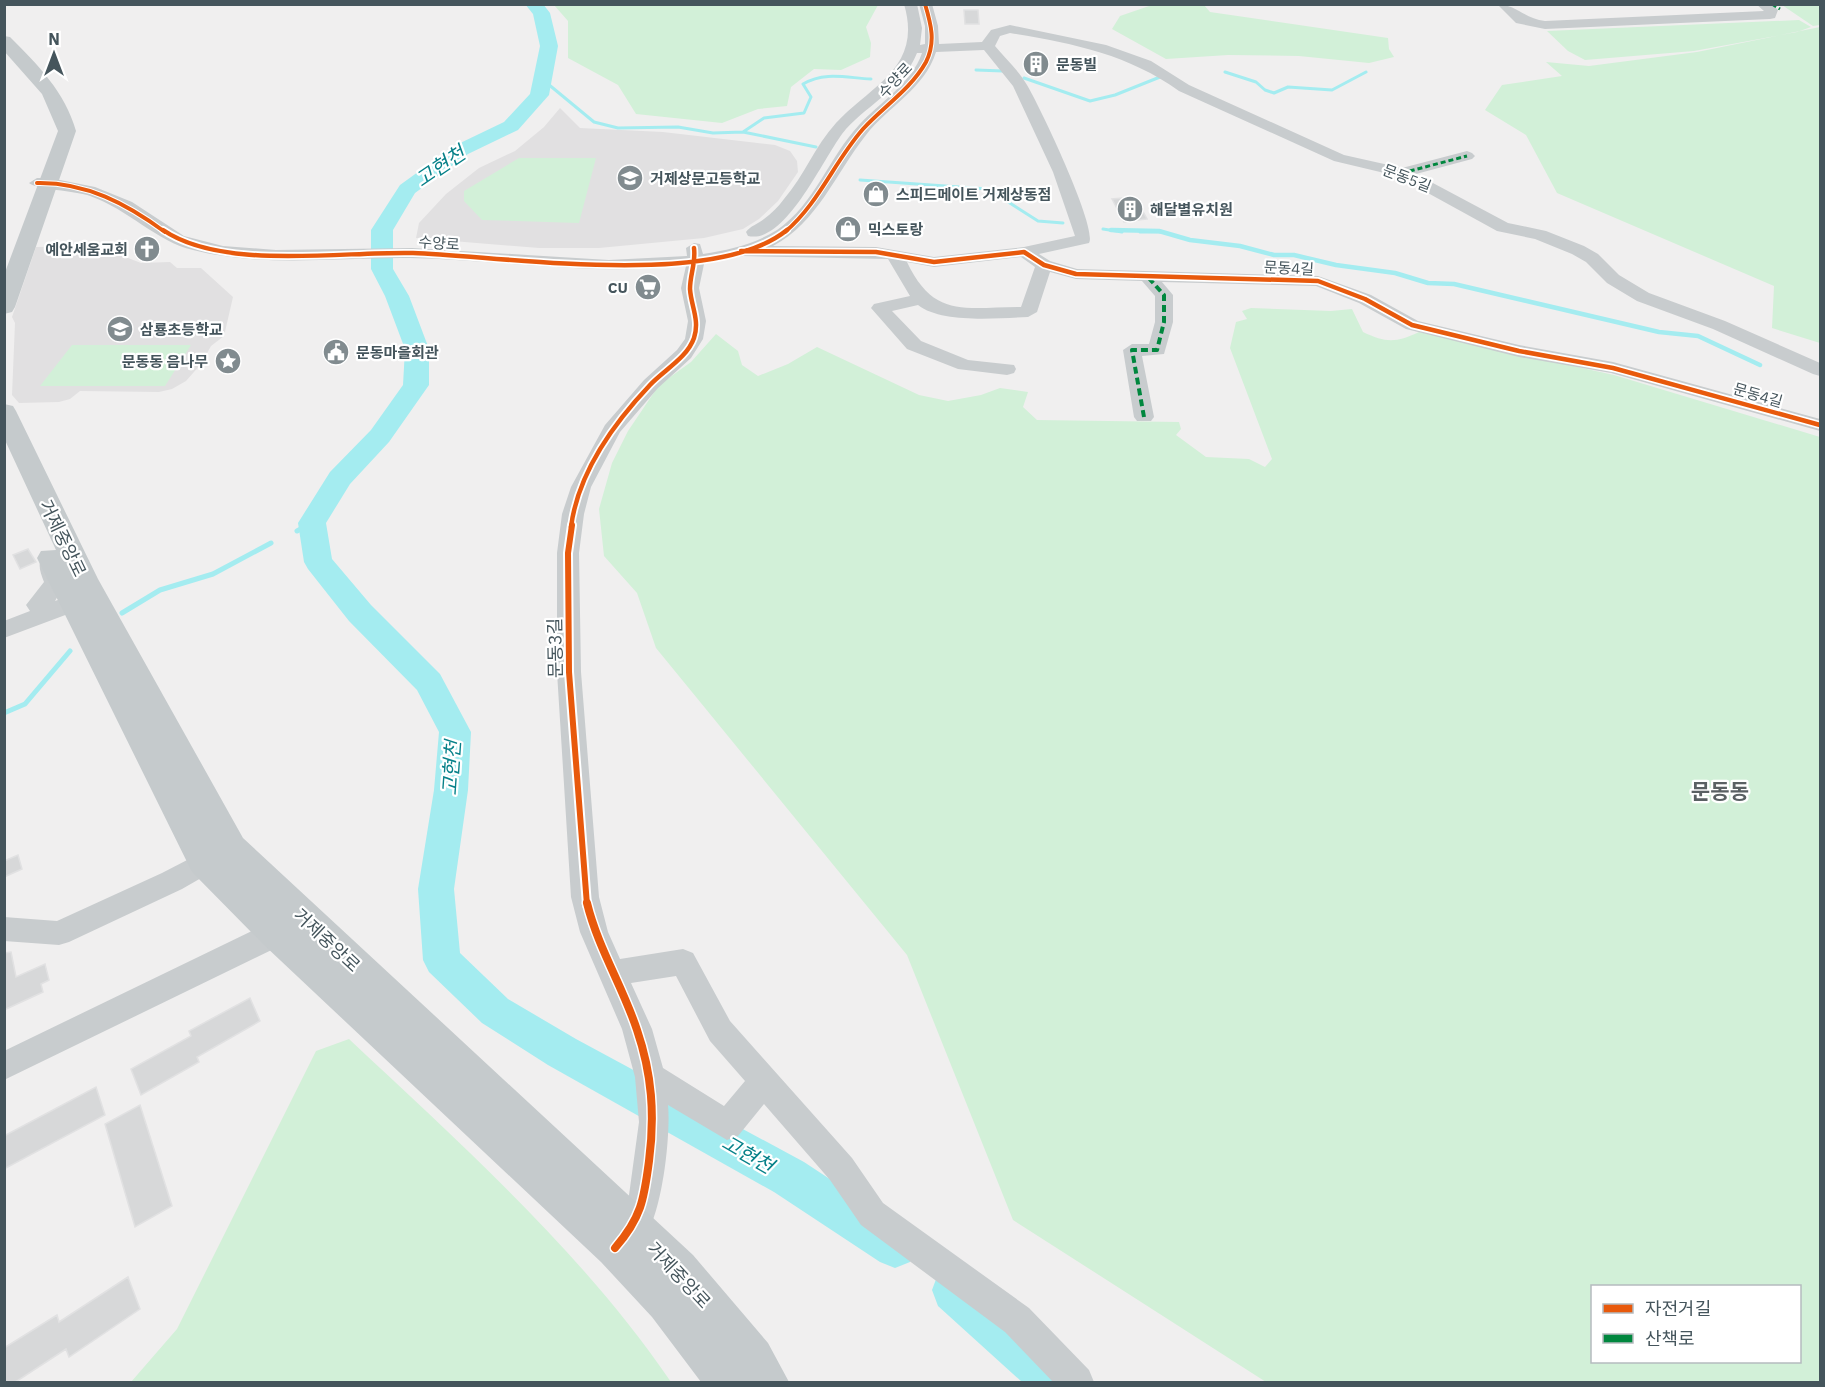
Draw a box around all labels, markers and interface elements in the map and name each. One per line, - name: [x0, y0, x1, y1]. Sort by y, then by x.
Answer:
- north arrow: [24, 24, 84, 84]
- text: N: [48, 29, 60, 49]
- building icon: 문동빌: [1021, 49, 1051, 79]
- place label: 문동빌: [1056, 55, 1097, 74]
- street label: 수양로: [874, 58, 916, 102]
- water label: 고현천: [410, 138, 473, 193]
- street label: 문동5길: [1380, 160, 1434, 196]
- school or university icon: 거제상문고등학교: [615, 163, 645, 193]
- place label: 거제상문고등학교: [650, 169, 761, 188]
- shop icon: 스피드메이트 거제상동점: [861, 179, 891, 209]
- place label: 스피드메이트 거제상동점: [896, 185, 1051, 204]
- building icon: 해달별유치원: [1115, 194, 1145, 224]
- place label: 해달별유치원: [1150, 200, 1233, 219]
- shop icon: 믹스토랑: [833, 214, 863, 244]
- place label: 믹스토랑: [868, 220, 923, 239]
- street label: 수양로: [418, 232, 460, 254]
- church icon: 예안세움교회: [132, 234, 162, 264]
- place label: 예안세움교회: [45, 240, 128, 259]
- street label: 문동4길: [1263, 257, 1315, 279]
- supermarket icon: CU: [633, 272, 663, 302]
- place label: CU: [608, 278, 628, 297]
- school or university icon: 삼룡초등학교: [105, 314, 135, 344]
- place label: 삼룡초등학교: [140, 320, 223, 339]
- public building icon: 문동마을회관: [321, 337, 351, 367]
- place label: 문동마을회관: [356, 343, 439, 362]
- place icon: 문동동 음나무: [213, 346, 243, 376]
- place label: 문동동 음나무: [122, 352, 208, 371]
- street label: 문동4길: [1731, 379, 1785, 411]
- street label: 거제중앙로: [35, 496, 91, 580]
- street label: 문동3길: [543, 618, 567, 678]
- water label: 고현천: [436, 737, 467, 796]
- district label: 문동동: [1691, 777, 1749, 805]
- street label: 거제중앙로: [289, 903, 365, 977]
- water label: 고현천: [717, 1129, 781, 1181]
- street label: 거제중앙로: [642, 1237, 716, 1313]
- legend: [1591, 1285, 1801, 1363]
- text: 자전거길: [1645, 1297, 1711, 1320]
- text: 산책로: [1645, 1327, 1695, 1350]

